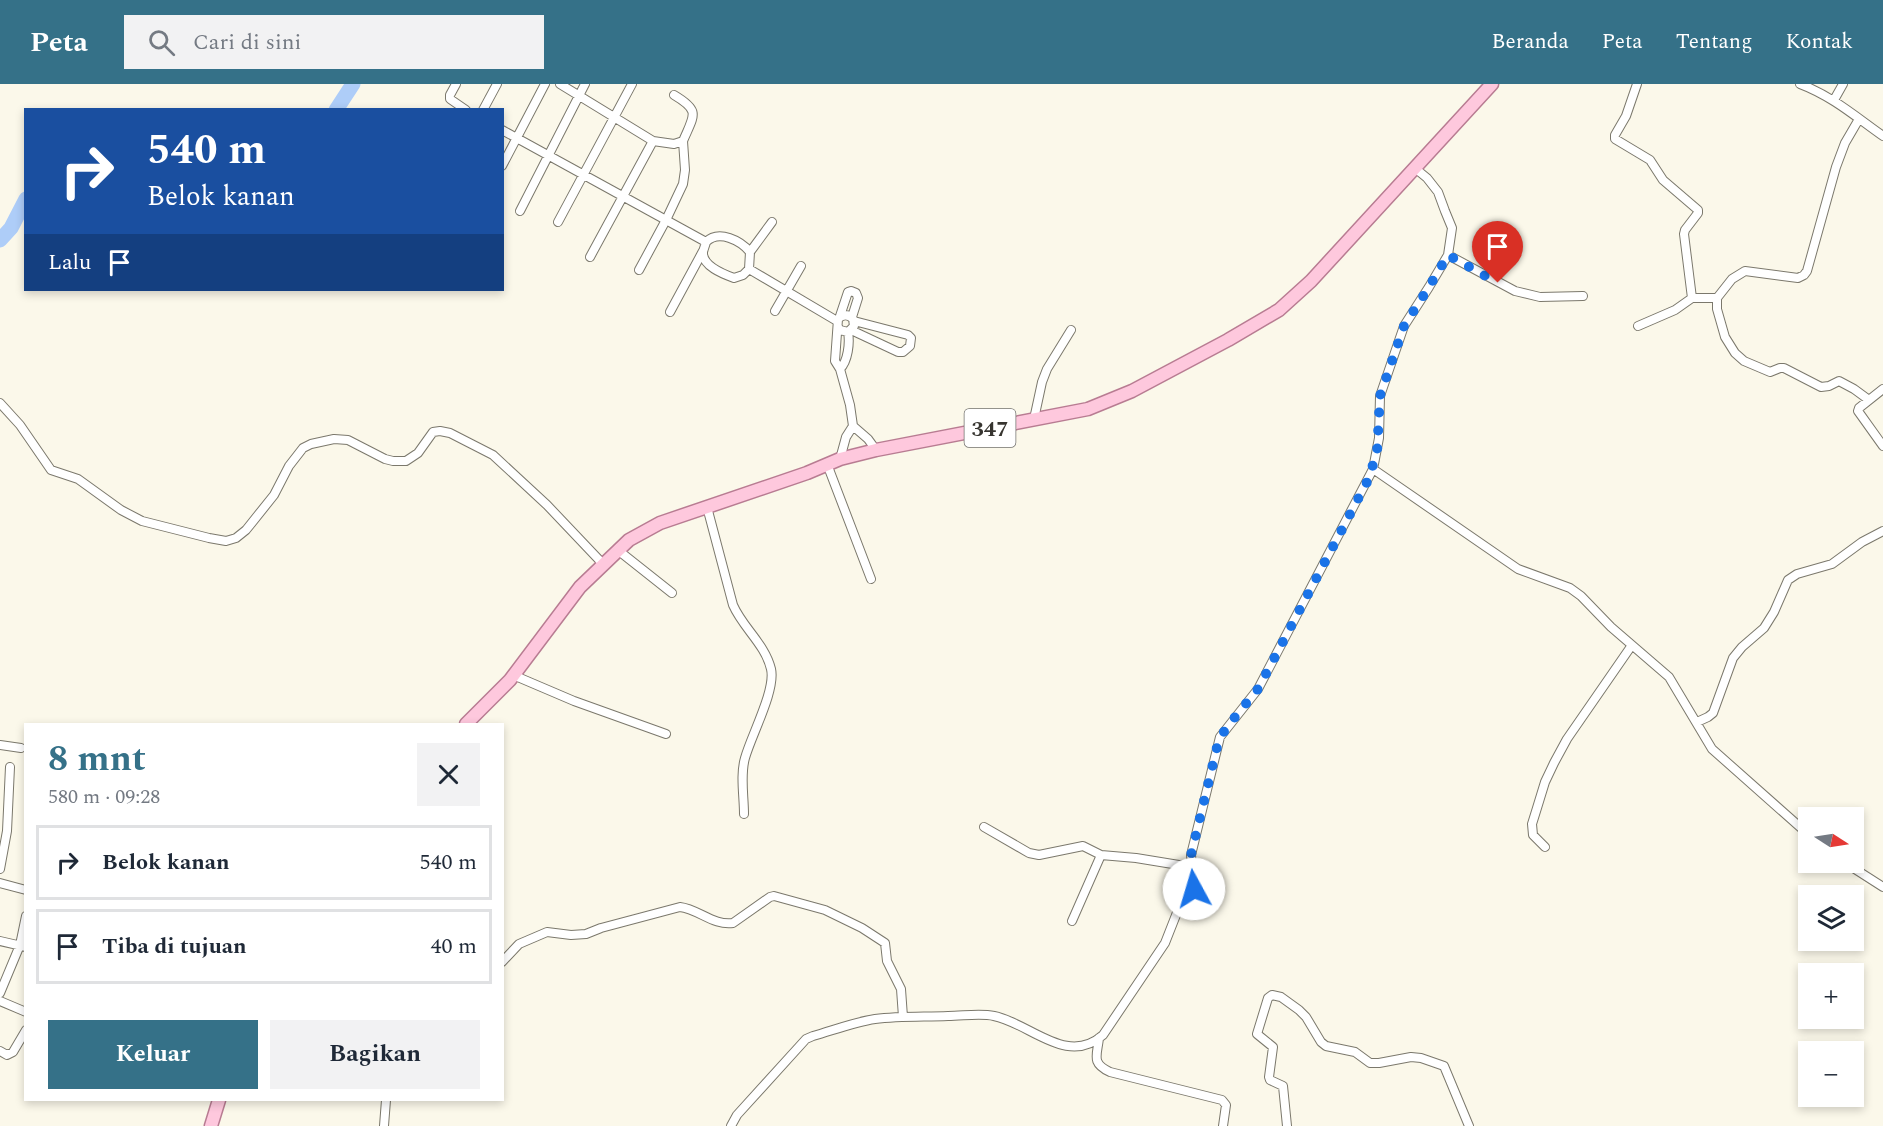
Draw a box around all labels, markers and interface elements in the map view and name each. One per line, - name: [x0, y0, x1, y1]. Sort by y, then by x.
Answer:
- search box: [124, 15, 544, 69]
- text: Peta: [30, 21, 88, 64]
- icon: search: [145, 26, 178, 59]
- text: Cari di sini: [193, 26, 301, 59]
- text: Beranda: [1492, 26, 1569, 58]
- text: Peta: [1602, 26, 1643, 58]
- text: Tentang: [1676, 26, 1752, 58]
- text: Kontak: [1785, 26, 1853, 58]
- text: 540 m: [147, 119, 266, 182]
- icon: right: [48, 132, 126, 210]
- text: Belok kanan: [147, 176, 295, 218]
- pin: [1472, 221, 1523, 283]
- icon: arrive: [1481, 230, 1514, 263]
- text: Lalu: [48, 246, 91, 279]
- icon: arrive: [103, 246, 136, 279]
- road number: 347: [964, 409, 1016, 447]
- text: 8 mnt: [48, 732, 146, 787]
- button: close: [417, 743, 480, 806]
- text: 580 m · 09:28: [48, 782, 160, 812]
- north arrow: [1798, 807, 1864, 873]
- map controls: [1798, 807, 1864, 1107]
- icon: right: [51, 846, 84, 879]
- text: Belok kanan: [102, 846, 230, 879]
- text: 540 m: [420, 846, 477, 879]
- position arrow: [1162, 857, 1226, 921]
- button: layers: [1798, 885, 1864, 951]
- icon: arrive: [51, 930, 84, 963]
- text: Tiba di tujuan: [102, 930, 247, 963]
- text: 40 m: [431, 930, 477, 963]
- button: +: [1798, 963, 1864, 1029]
- button: Keluar: [48, 1020, 258, 1089]
- button: Bagikan: [270, 1020, 480, 1089]
- button: −: [1798, 1041, 1864, 1107]

